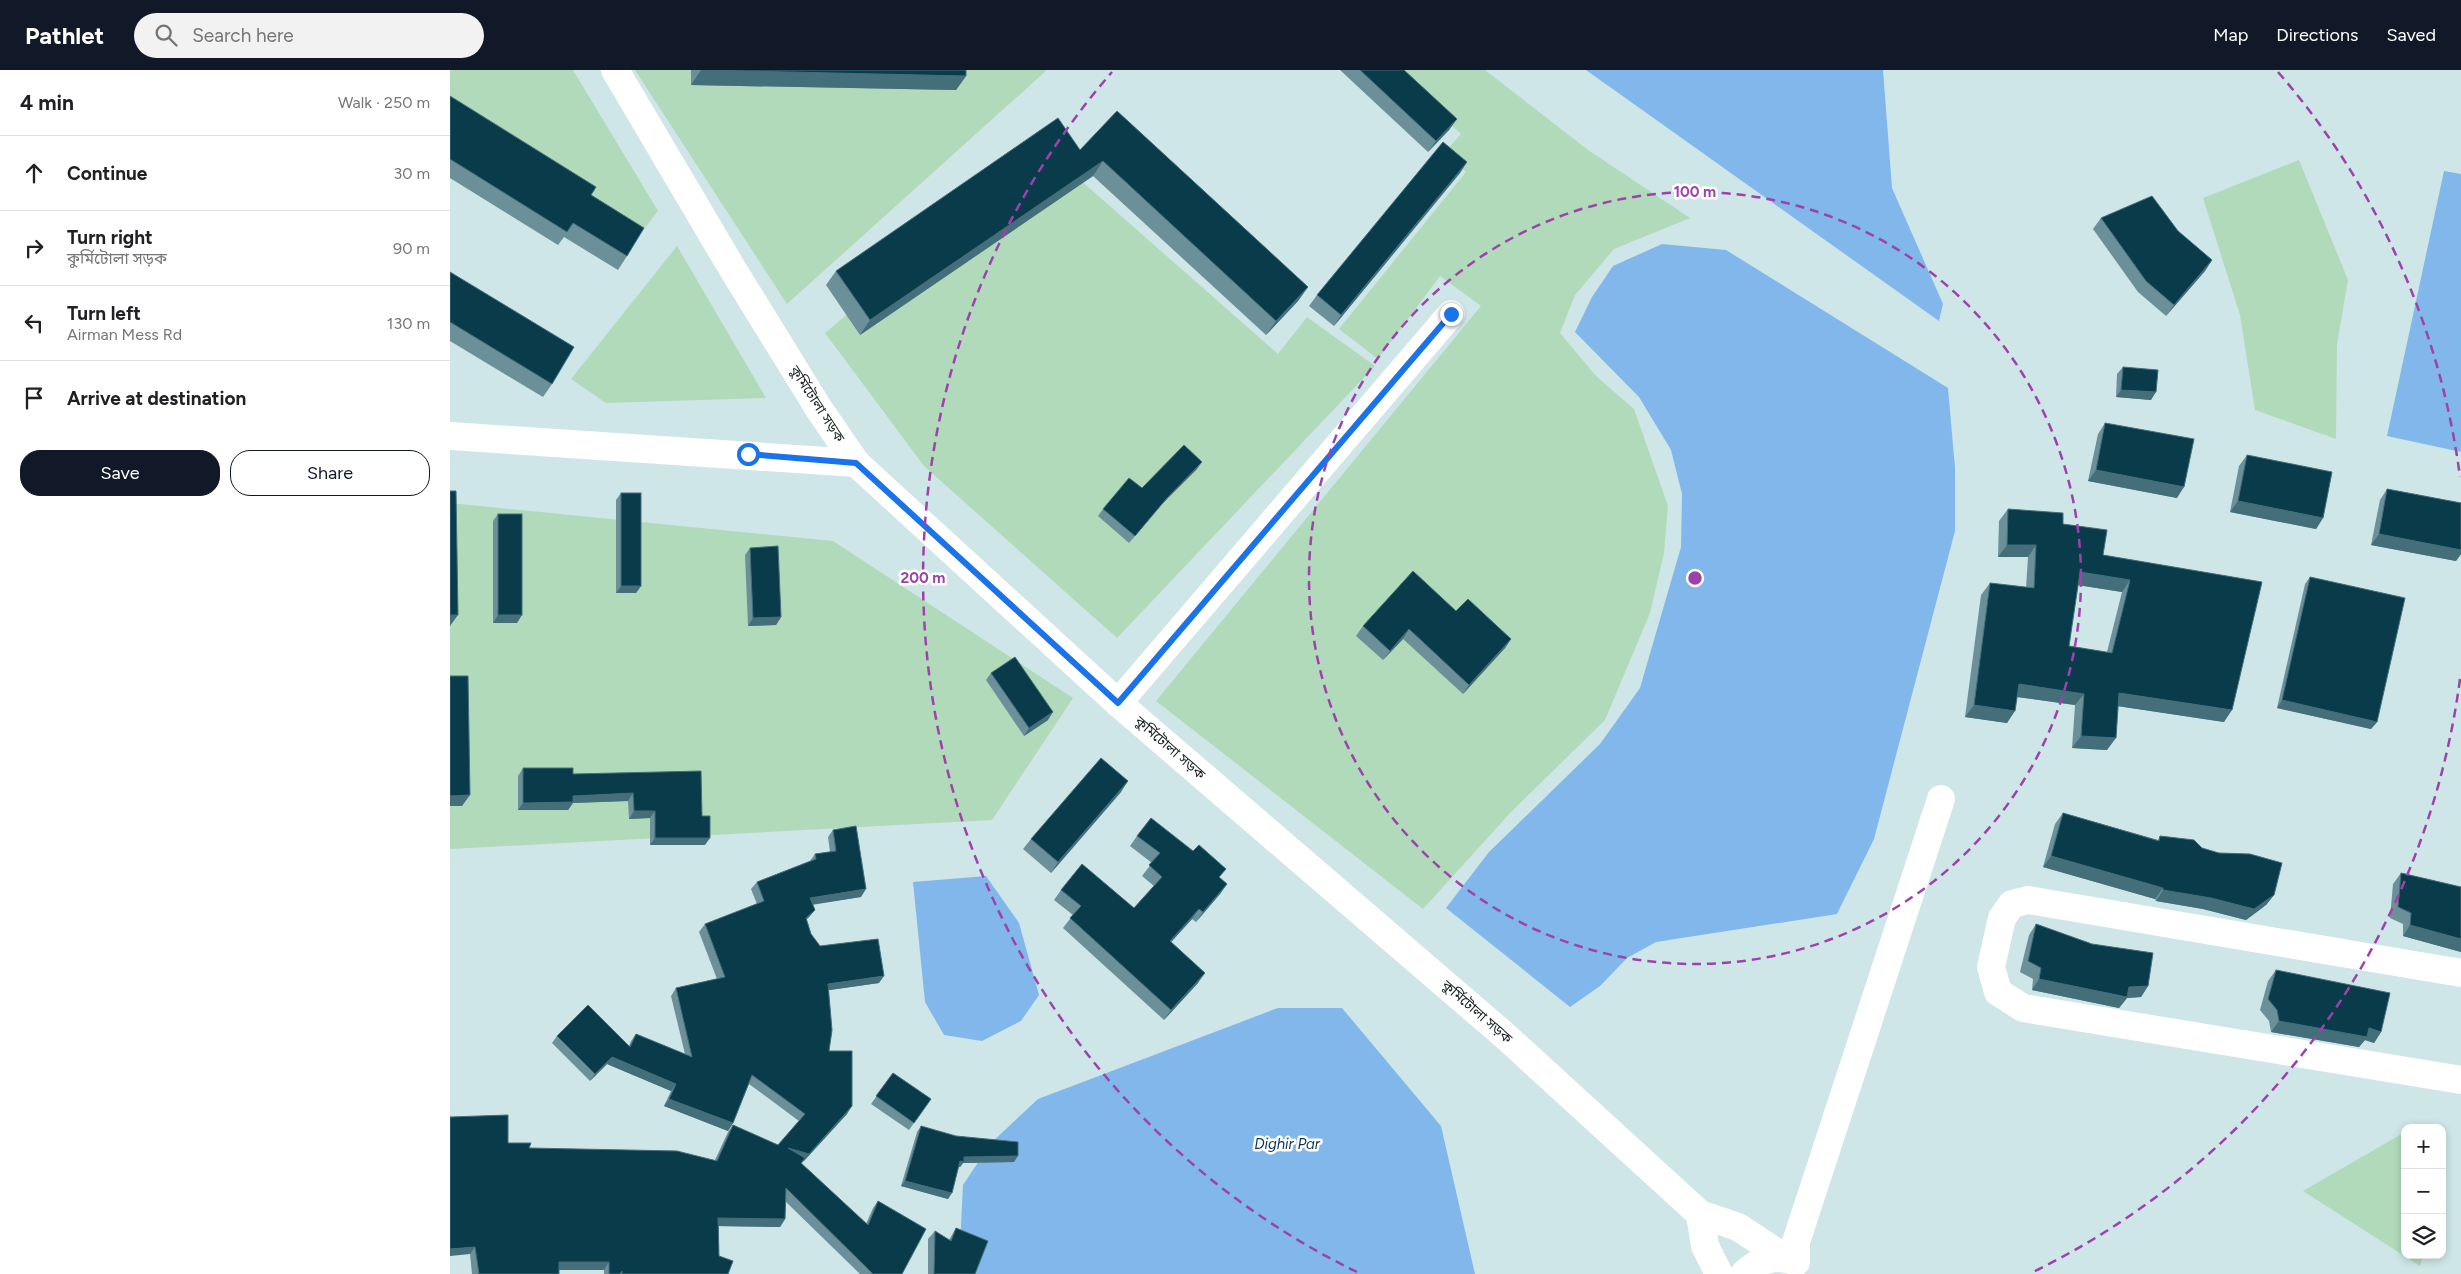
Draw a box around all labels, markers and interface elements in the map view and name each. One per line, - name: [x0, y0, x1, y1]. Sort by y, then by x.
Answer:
- search box: [134, 13, 484, 58]
- text: Pathlet: [25, 21, 104, 50]
- icon: search: [152, 21, 180, 49]
- text: Search here: [192, 24, 294, 47]
- text: Map: [2213, 24, 2248, 46]
- text: Directions: [2276, 24, 2358, 46]
- text: Saved: [2386, 24, 2436, 46]
- text: 4 min: [20, 90, 74, 115]
- text: Walk · 250 m: [338, 93, 430, 112]
- icon: ahead: [20, 159, 48, 187]
- text: Continue: [67, 162, 147, 185]
- text: 30 m: [393, 164, 430, 183]
- text: 100 m: [1674, 183, 1716, 201]
- text: Turn right: [67, 226, 153, 249]
- icon: right: [20, 234, 48, 262]
- text: 90 m: [393, 239, 430, 258]
- text: কুর্মিটোলা সড়ক: [67, 249, 167, 268]
- text: Turn left: [67, 302, 141, 325]
- route end: [1440, 303, 1463, 326]
- icon: left: [20, 309, 48, 337]
- text: 130 m: [387, 314, 430, 333]
- text: Airman Mess Rd: [67, 325, 182, 344]
- street label: কুর্মিটোলা সড়ক: [786, 361, 849, 446]
- icon: arrive: [20, 384, 48, 412]
- text: Arrive at destination: [67, 387, 246, 410]
- route start: [737, 443, 760, 466]
- button: Save: [20, 450, 220, 496]
- button: Share: [230, 450, 430, 496]
- text: 200 m: [901, 569, 945, 587]
- centre of rings: [1686, 569, 1704, 587]
- street label: কুর্মিটোলা সড়ক: [1131, 712, 1210, 784]
- street label: কুর্মিটোলা সড়ক: [1438, 976, 1517, 1048]
- map controls: [2401, 1124, 2446, 1259]
- button: +: [2401, 1124, 2446, 1169]
- water label: Dighir Par: [1254, 1135, 1321, 1153]
- button: −: [2401, 1169, 2446, 1214]
- button: layers: [2401, 1214, 2446, 1259]

